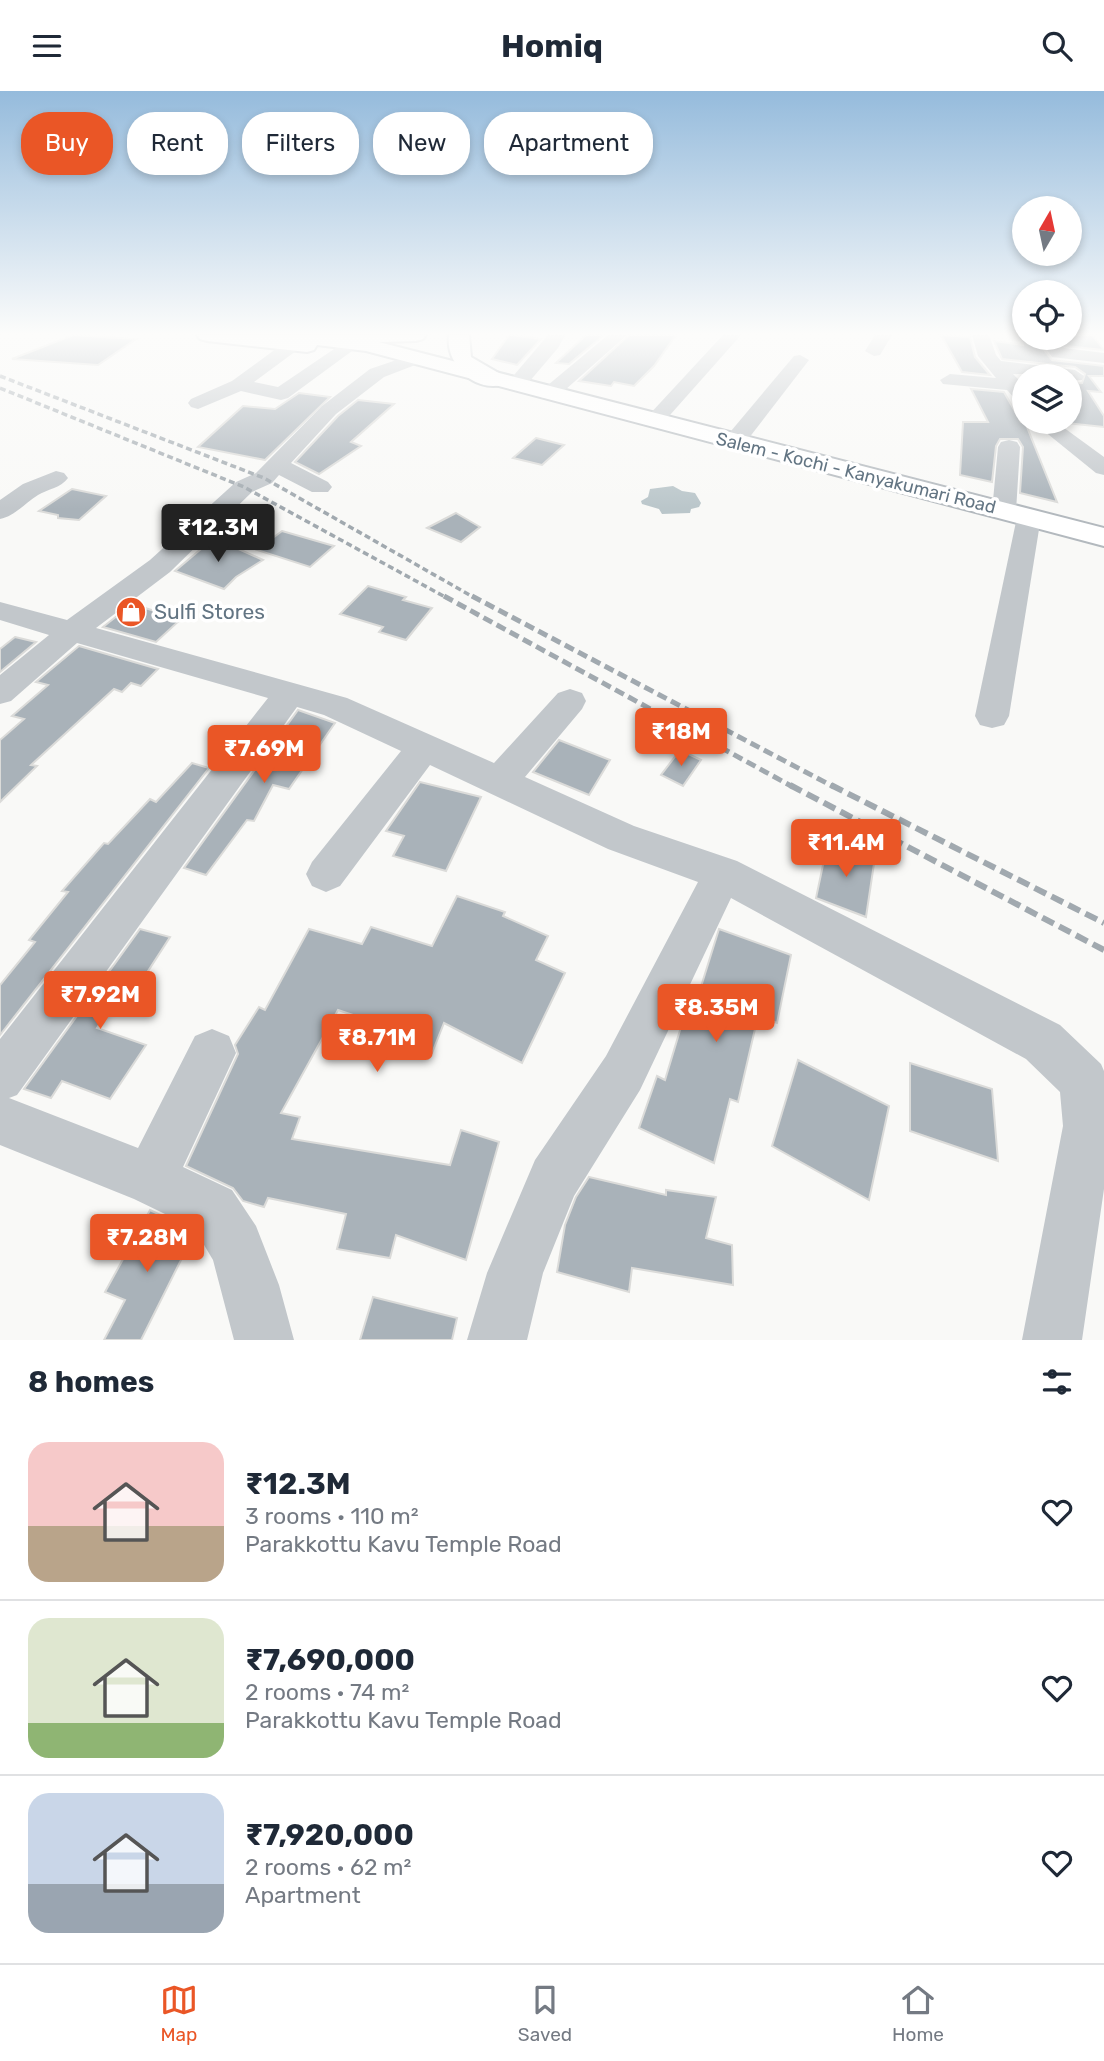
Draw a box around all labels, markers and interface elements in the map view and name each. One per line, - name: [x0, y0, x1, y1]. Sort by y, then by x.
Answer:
- icon: menu: [28, 27, 66, 65]
- text: Homiq: [501, 27, 603, 65]
- icon: search: [1038, 27, 1076, 65]
- chip: Buy: [21, 112, 113, 175]
- chip: Rent: [127, 112, 228, 175]
- chip: Filters: [242, 112, 359, 175]
- chip: New: [373, 112, 470, 175]
- chip: Apartment: [484, 112, 653, 175]
- north arrow: [1012, 196, 1082, 266]
- map controls: [1012, 196, 1082, 434]
- button: locate: [1012, 280, 1082, 350]
- button: layers: [1012, 364, 1082, 434]
- street label: Salem - Kochi - Kanyakumari Road: [714, 428, 998, 518]
- pin: ₹12.3M: [161, 505, 275, 564]
- text: ₹12.3M: [178, 513, 258, 541]
- shop icon: Sulfi Stores: [114, 595, 148, 629]
- place label: Sulfi Stores: [154, 599, 265, 624]
- pin: ₹18M: [640, 709, 722, 768]
- text: ₹18M: [651, 717, 711, 745]
- pin: ₹7.69M: [207, 725, 321, 785]
- text: ₹7.69M: [224, 734, 304, 762]
- pin: ₹11.4M: [789, 819, 903, 879]
- text: ₹11.4M: [807, 828, 885, 856]
- pin: ₹7.92M: [43, 971, 157, 1031]
- text: ₹7.92M: [60, 980, 140, 1008]
- pin: ₹8.35M: [659, 985, 773, 1044]
- text: ₹8.35M: [674, 993, 758, 1021]
- pin: ₹8.71M: [320, 1014, 434, 1074]
- text: ₹8.71M: [338, 1023, 416, 1051]
- pin: ₹7.28M: [90, 1215, 204, 1274]
- text: ₹7.28M: [106, 1223, 188, 1251]
- icon: filters: [1038, 1363, 1076, 1401]
- text: 8 homes: [28, 1364, 154, 1400]
- text: ₹12.3M: [245, 1466, 351, 1502]
- icon: home: [84, 1470, 168, 1554]
- icon: heart: [1038, 1493, 1076, 1531]
- text: 3 rooms · 110 m²: [245, 1502, 419, 1530]
- text: Parakkottu Kavu Temple Road: [245, 1530, 562, 1558]
- text: ₹7,690,000: [245, 1642, 415, 1678]
- icon: home: [84, 1646, 168, 1730]
- icon: heart: [1038, 1669, 1076, 1707]
- text: 2 rooms · 74 m²: [245, 1678, 409, 1706]
- text: Parakkottu Kavu Temple Road: [245, 1706, 562, 1734]
- text: ₹7,920,000: [245, 1817, 414, 1853]
- icon: home: [84, 1821, 168, 1905]
- icon: heart: [1038, 1844, 1076, 1882]
- text: 2 rooms · 62 m²: [245, 1853, 411, 1881]
- text: Apartment: [245, 1881, 361, 1909]
- tab: Map: [160, 1981, 198, 2046]
- tab: Saved: [518, 1981, 572, 2046]
- tab: Home: [892, 1981, 944, 2046]

